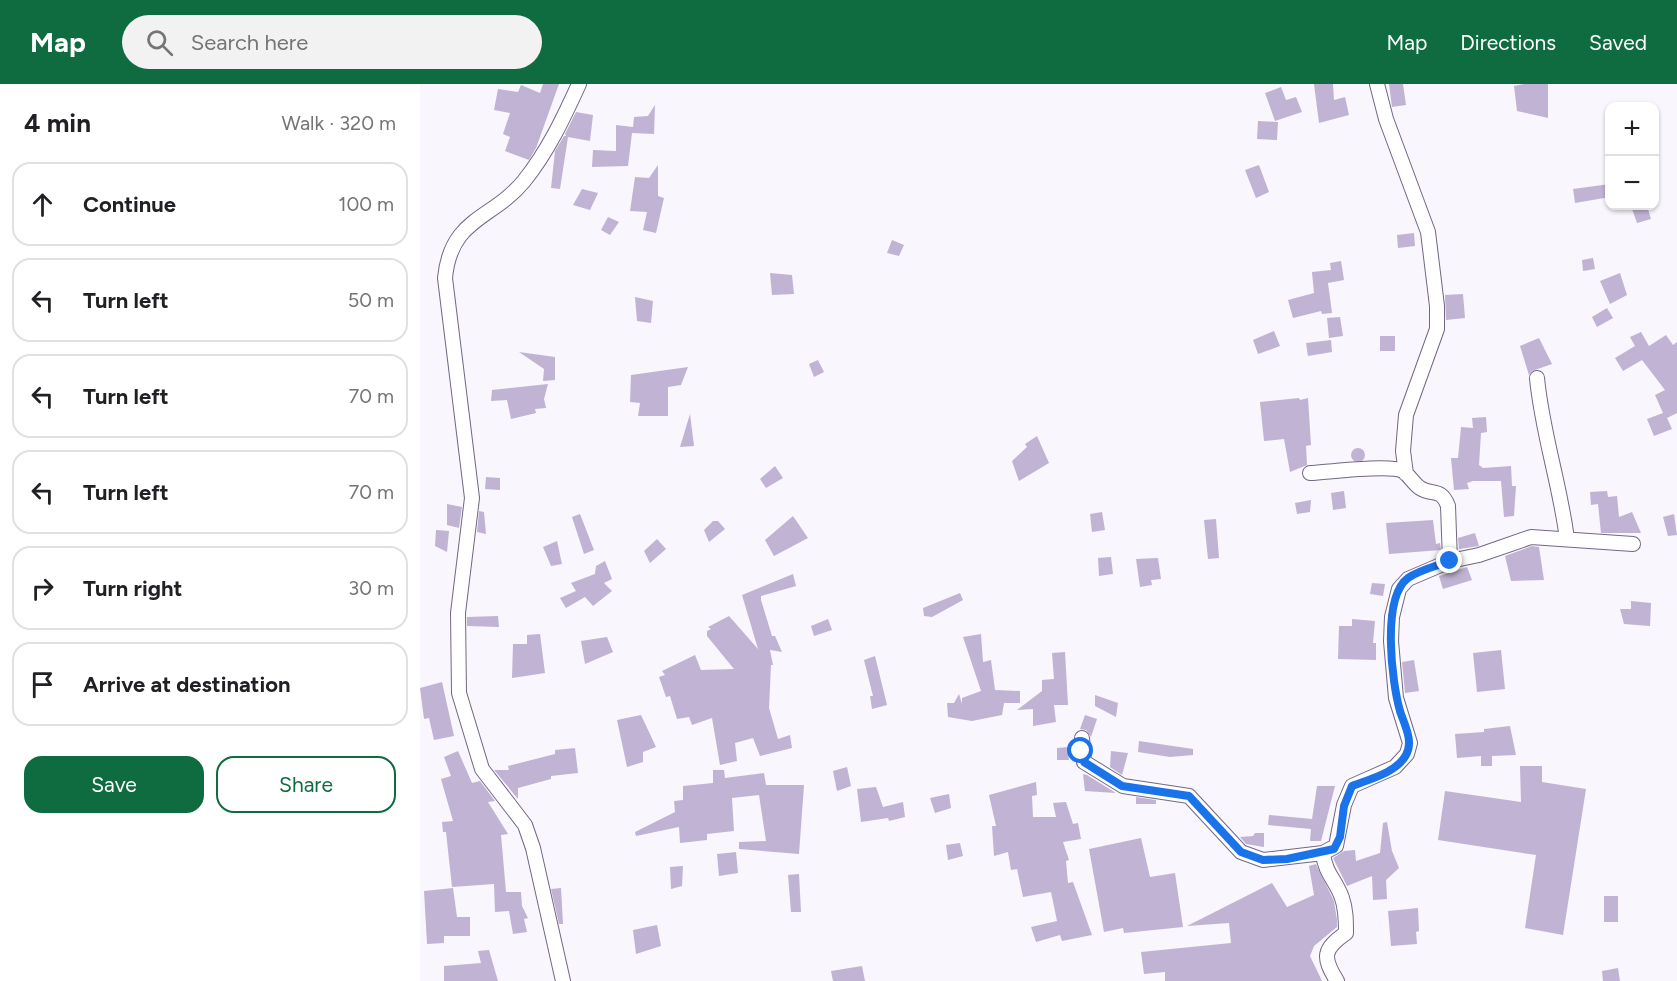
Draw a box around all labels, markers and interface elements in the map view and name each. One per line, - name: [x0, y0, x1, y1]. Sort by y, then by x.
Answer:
- search box: [122, 15, 542, 69]
- text: Map: [30, 25, 86, 59]
- icon: search: [143, 26, 176, 59]
- text: Search here: [191, 29, 308, 56]
- text: Map: [1386, 30, 1427, 55]
- text: Directions: [1460, 30, 1556, 55]
- text: Saved: [1589, 30, 1647, 55]
- map controls: [1605, 102, 1659, 210]
- button: +: [1605, 102, 1659, 156]
- text: 4 min: [24, 107, 91, 139]
- text: Walk · 320 m: [282, 111, 396, 135]
- button: −: [1605, 156, 1659, 210]
- icon: ahead: [26, 188, 59, 221]
- text: Continue: [83, 191, 176, 218]
- text: 100 m: [338, 192, 394, 216]
- icon: left: [26, 284, 59, 317]
- text: Turn left: [83, 287, 169, 314]
- text: 50 m: [348, 288, 394, 312]
- icon: left: [26, 380, 59, 413]
- text: Turn left: [83, 383, 169, 410]
- text: 70 m: [348, 384, 394, 408]
- icon: left: [26, 476, 59, 509]
- text: Turn left: [83, 479, 169, 506]
- text: 70 m: [348, 480, 394, 504]
- route end: [1436, 547, 1462, 573]
- icon: right: [26, 572, 59, 605]
- text: Turn right: [83, 575, 182, 602]
- text: 30 m: [348, 576, 394, 600]
- icon: arrive: [26, 668, 59, 701]
- text: Arrive at destination: [83, 671, 291, 698]
- route start: [1067, 737, 1093, 763]
- button: Save: [24, 756, 204, 813]
- button: Share: [216, 756, 396, 813]

